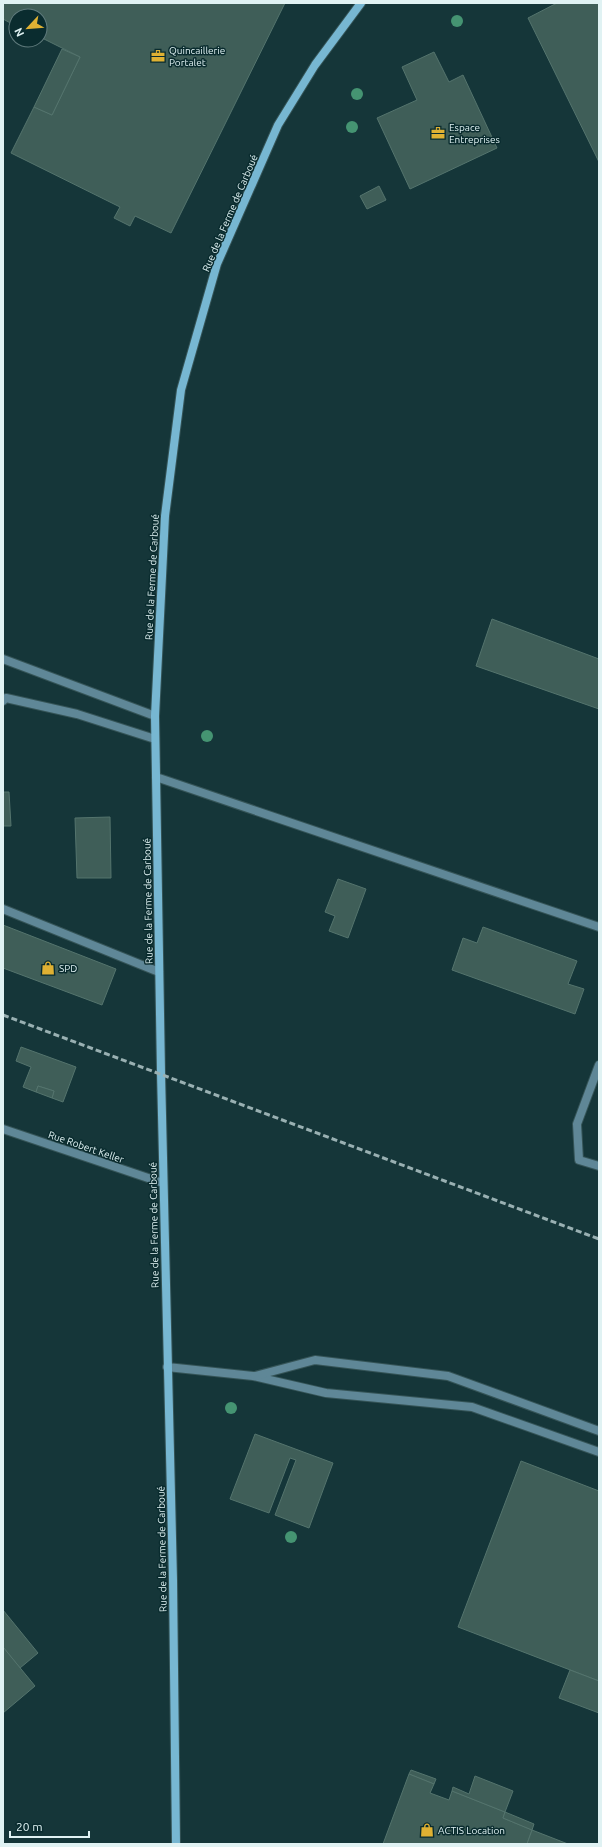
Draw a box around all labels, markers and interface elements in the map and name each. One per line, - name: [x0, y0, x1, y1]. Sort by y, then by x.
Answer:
- north arrow: [8, 8, 48, 48]
- text: N: [12, 26, 26, 39]
- place label: Quincaillerie Portalet: [169, 45, 225, 68]
- office icon: Quincaillerie Portalet: [150, 48, 166, 64]
- place label: Espace Entreprises: [449, 122, 500, 145]
- office icon: Espace Entreprises: [430, 125, 446, 141]
- street label: Rue de la Ferme de Carboué: [200, 153, 260, 273]
- street label: Rue de la Ferme de Carboué: [143, 514, 161, 640]
- street label: Rue de la Ferme de Carboué: [141, 838, 155, 964]
- shop icon: SPD: [40, 960, 56, 976]
- place label: SPD: [59, 963, 77, 974]
- street label: Rue Robert Keller: [47, 1129, 125, 1165]
- street label: Rue de la Ferme de Carboué: [147, 1162, 161, 1288]
- street label: Rue de la Ferme de Carboué: [155, 1486, 169, 1612]
- scale bar: [10, 1813, 89, 1839]
- text: 20 m: [16, 1820, 43, 1833]
- shop icon: ACTIS Location: [419, 1822, 435, 1838]
- place label: ACTIS Location: [438, 1825, 505, 1836]

